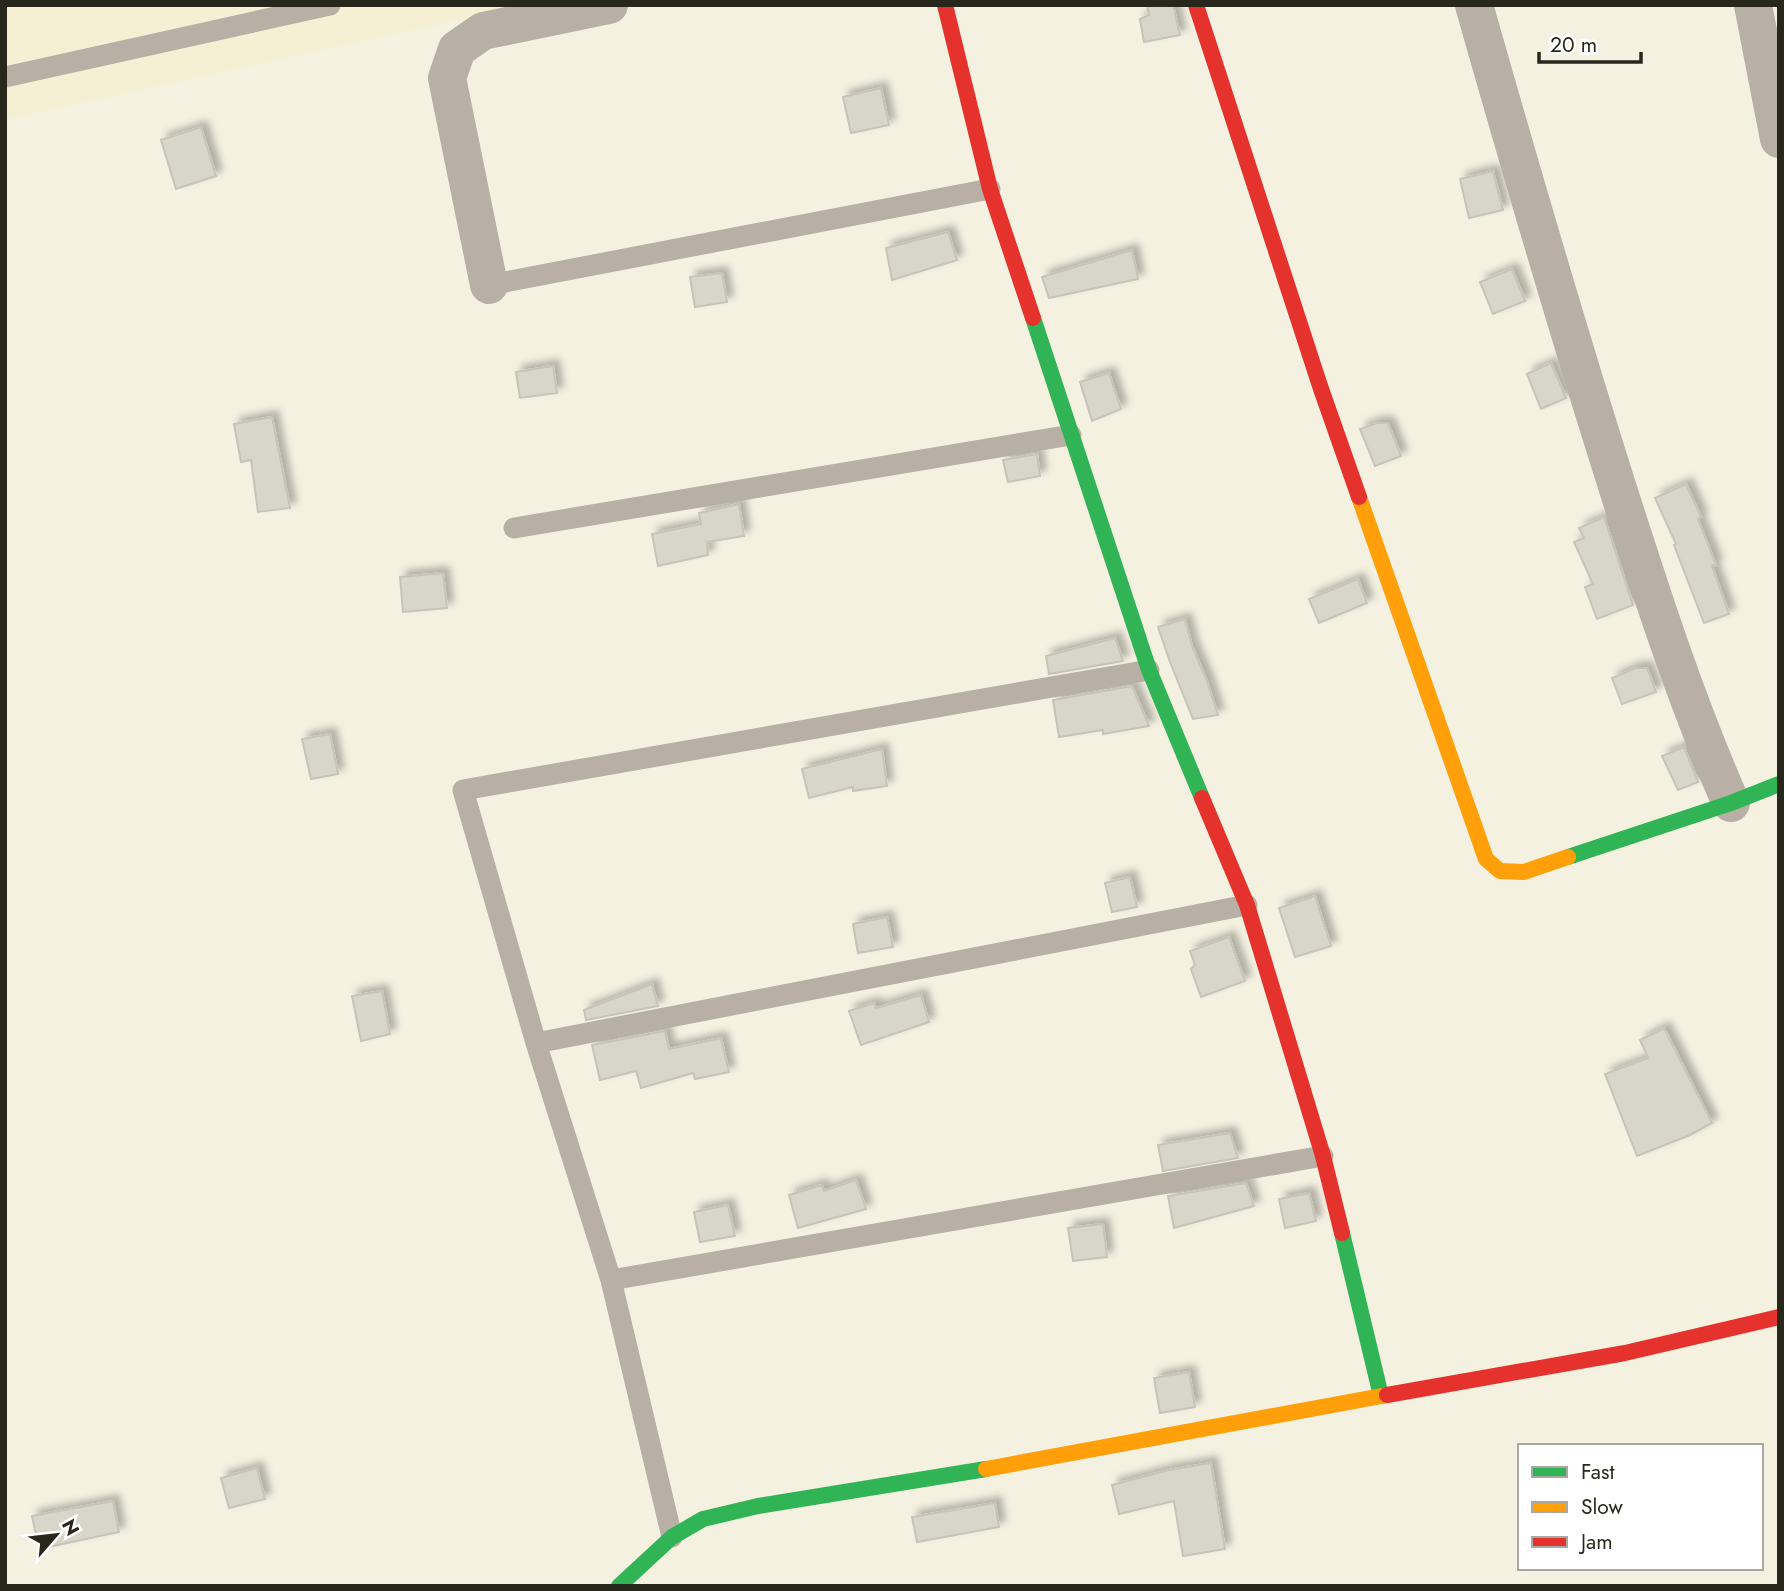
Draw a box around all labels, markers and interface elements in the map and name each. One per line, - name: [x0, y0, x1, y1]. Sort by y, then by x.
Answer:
- scale bar: [1539, 21, 1640, 65]
- text: 20 m: [1550, 30, 1597, 60]
- legend: [1518, 1444, 1763, 1570]
- text: Fast: [1581, 1457, 1614, 1487]
- text: Slow: [1581, 1492, 1623, 1522]
- north arrow: [21, 1500, 91, 1570]
- text: N: [55, 1514, 86, 1540]
- text: Jam: [1578, 1527, 1613, 1557]

